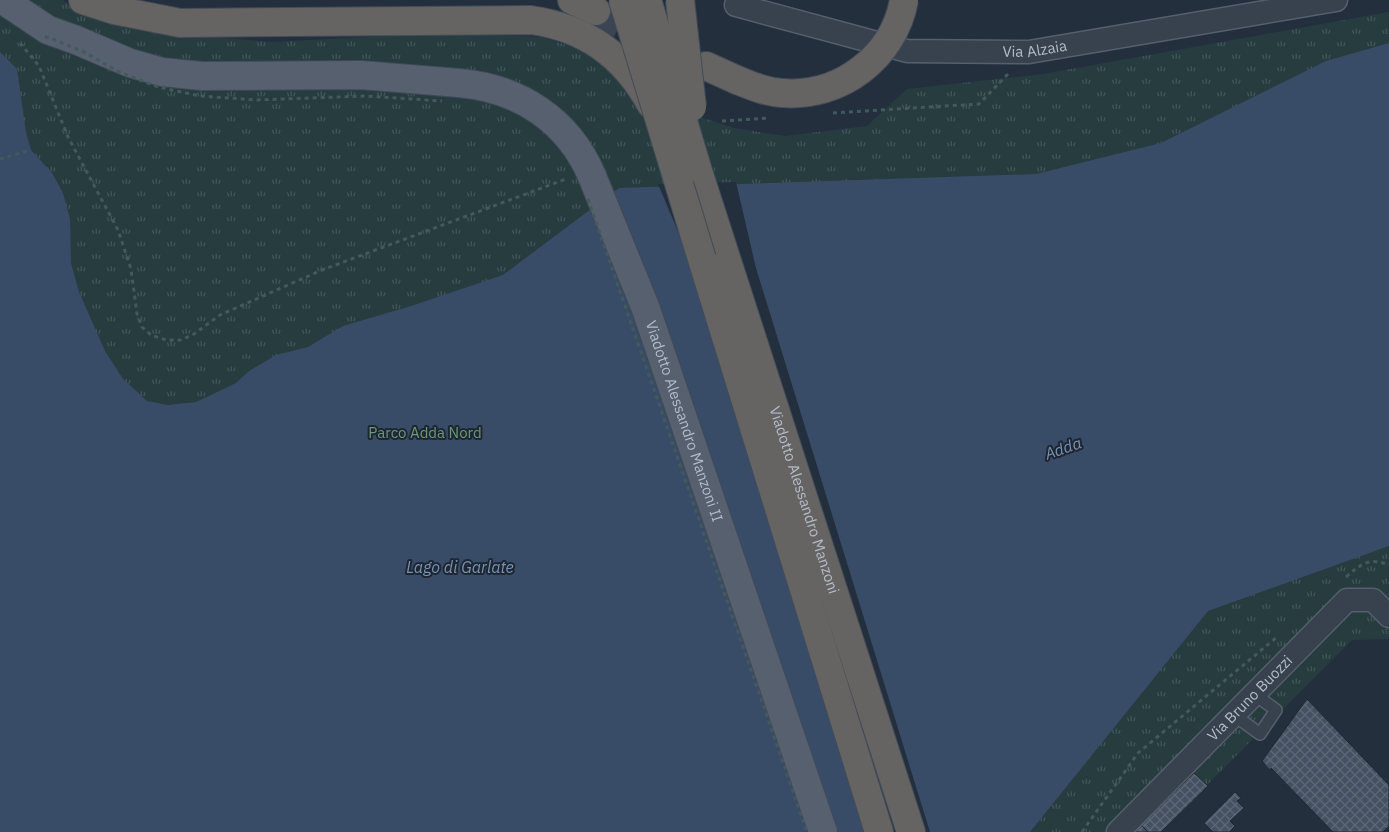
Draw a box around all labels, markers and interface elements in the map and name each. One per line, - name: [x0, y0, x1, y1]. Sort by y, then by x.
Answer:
- street label: Via Alzaia: [1002, 36, 1068, 61]
- street label: Viadotto Alessandro Manzoni II: [642, 318, 727, 524]
- street label: Viadotto Alessandro Manzoni: [765, 404, 844, 596]
- park label: Parco Adda Nord: [368, 423, 482, 442]
- water label: Adda: [1041, 432, 1084, 464]
- water label: Lago di Garlate: [406, 557, 514, 577]
- street label: Via Bruno Buozzi: [1203, 651, 1296, 745]

